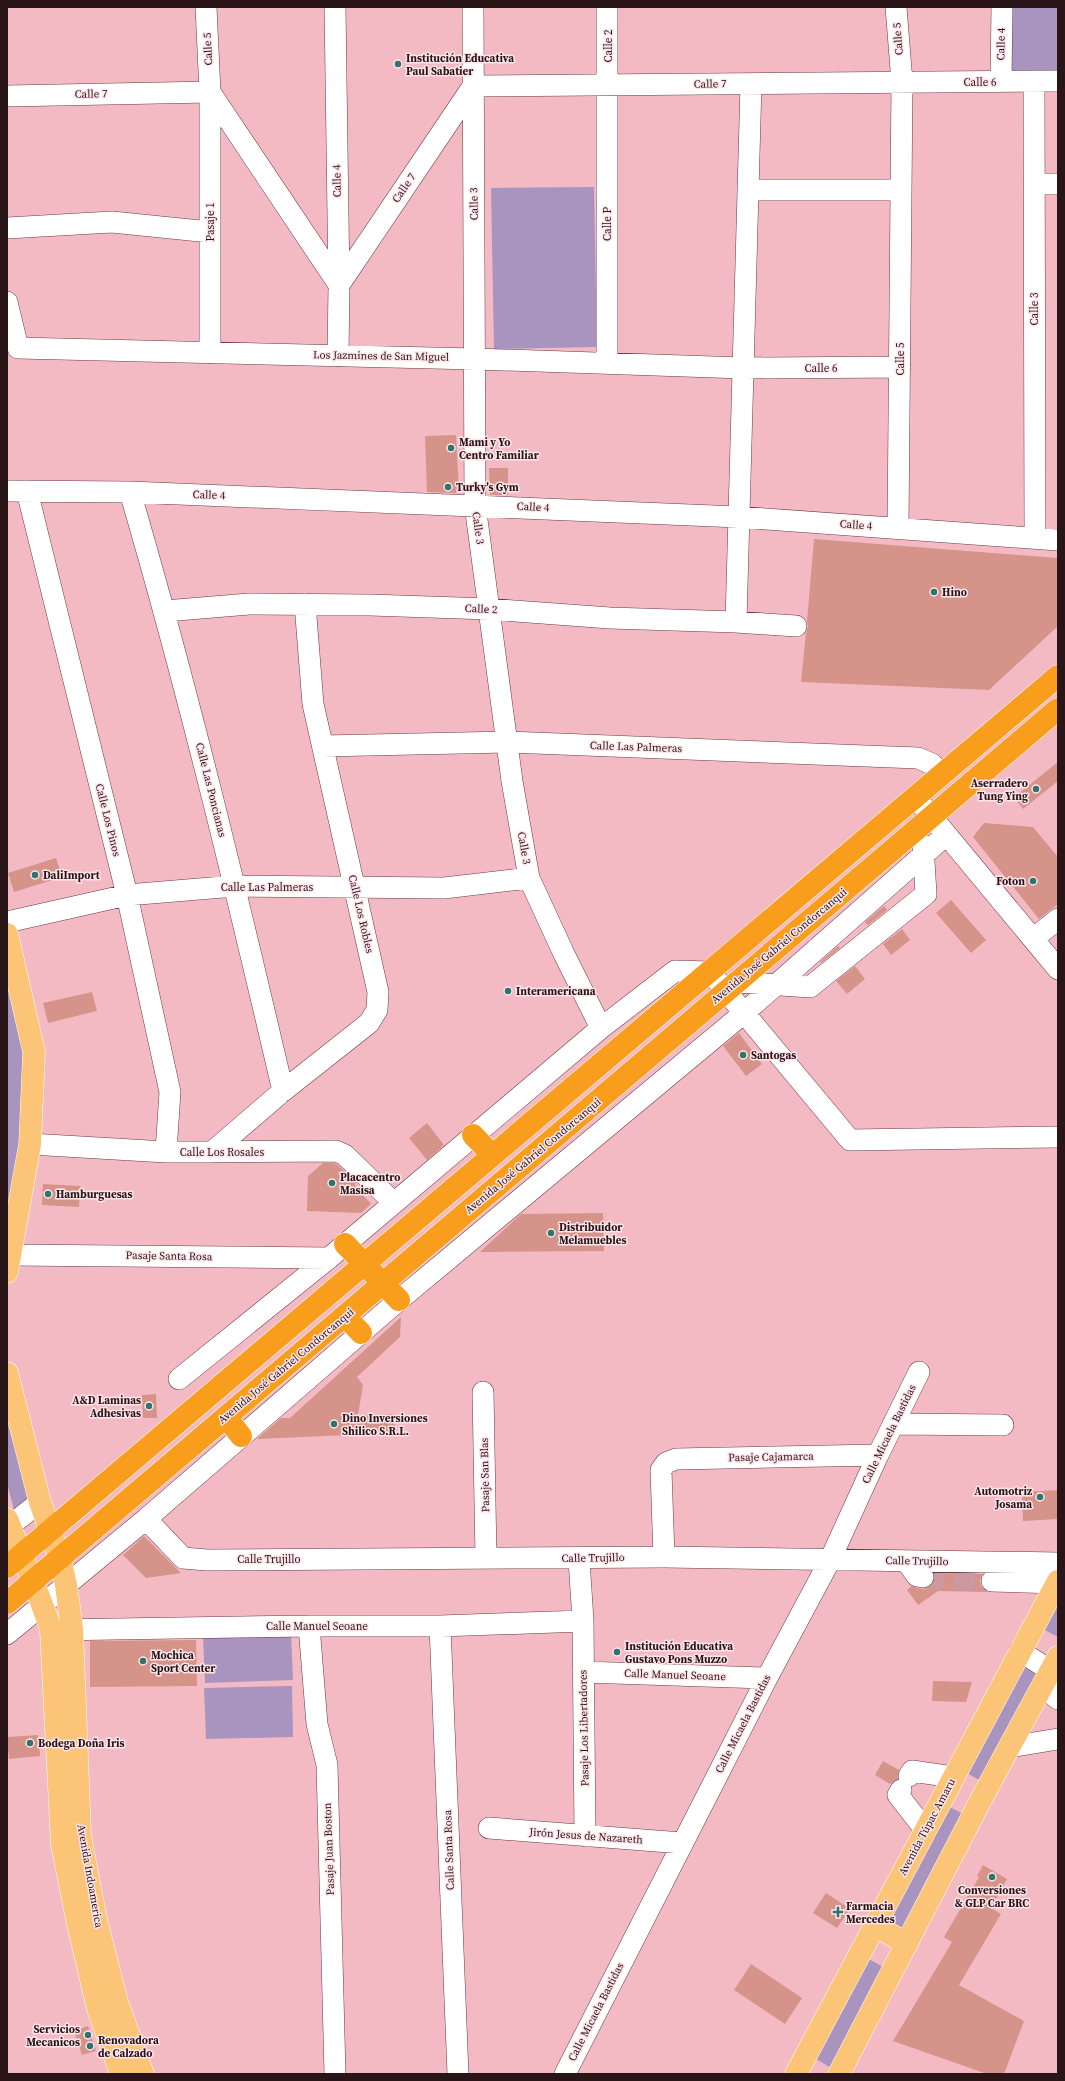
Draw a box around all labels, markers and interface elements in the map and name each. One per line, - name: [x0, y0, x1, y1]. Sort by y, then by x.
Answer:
- street label: Calle 5: [889, 22, 907, 56]
- street label: Calle 4: [993, 27, 1009, 61]
- street label: Calle 2: [601, 29, 616, 62]
- street label: Calle 5: [200, 32, 216, 66]
- place label: Institución Educativa Paul Sabatier: [406, 51, 514, 79]
- marker: Institución Educativa Paul Sabatier: [393, 59, 403, 69]
- street label: Calle 6: [964, 75, 997, 90]
- street label: Calle 7: [693, 76, 727, 92]
- street label: Calle 7: [74, 86, 108, 102]
- street label: Calle 4: [329, 164, 345, 198]
- street label: Calle 7: [389, 170, 420, 206]
- street label: Calle 3: [466, 187, 482, 221]
- street label: Pasaje 1: [203, 202, 218, 242]
- street label: Calle P: [600, 207, 615, 241]
- street label: Calle 3: [1027, 292, 1042, 325]
- street label: Calle 5: [893, 342, 908, 375]
- street label: Los Jazmines de San Miguel: [313, 347, 449, 365]
- street label: Calle 6: [805, 361, 838, 376]
- place label: Mami y Yo Centro Familiar: [459, 435, 540, 463]
- marker: Mami y Yo Centro Familiar: [446, 443, 456, 453]
- place label: Turky's Gym: [456, 480, 519, 495]
- marker: Turky's Gym: [443, 482, 453, 492]
- street label: Calle 4: [192, 487, 226, 503]
- street label: Calle 4: [516, 499, 550, 515]
- street label: Calle 3: [468, 511, 488, 546]
- street label: Calle 4: [839, 516, 873, 534]
- place label: Hino: [942, 585, 967, 600]
- marker: Hino: [929, 587, 939, 597]
- street label: Calle 2: [464, 601, 498, 617]
- street label: Calle Las Palmeras: [589, 738, 683, 756]
- street label: Calle Las Poncianas: [192, 741, 230, 839]
- place label: Aserradero Tung Ying: [971, 776, 1028, 804]
- street label: Calle Los Pinos: [92, 782, 124, 858]
- marker: Aserradero Tung Ying: [1031, 784, 1041, 794]
- street label: Calle 3: [514, 831, 534, 866]
- place label: DaliImport: [43, 868, 101, 883]
- marker: DaliImport: [30, 870, 40, 880]
- street label: Calle Los Robles: [345, 873, 377, 955]
- place label: Foton: [996, 874, 1025, 889]
- marker: Foton: [1028, 876, 1038, 886]
- street label: Calle Las Palmeras: [221, 880, 313, 895]
- street label: Avenida José Gabriel Condorcanqui: [708, 885, 850, 1007]
- place label: Interamericana: [516, 984, 596, 999]
- marker: Interamericana: [503, 986, 513, 996]
- place label: Santogas: [751, 1048, 796, 1063]
- marker: Santogas: [738, 1050, 748, 1060]
- street label: Avenida José Gabriel Condorcanqui: [462, 1095, 604, 1217]
- street label: Calle Los Rosales: [180, 1145, 264, 1160]
- place label: Placacentro Masisa: [340, 1170, 400, 1198]
- marker: Placacentro Masisa: [327, 1178, 337, 1188]
- place label: Hamburguesas: [56, 1187, 132, 1202]
- marker: Hamburguesas: [43, 1189, 53, 1199]
- place label: Distribuidor Melamuebles: [559, 1220, 626, 1248]
- marker: Distribuidor Melamuebles: [546, 1228, 556, 1238]
- street label: Pasaje Santa Rosa: [126, 1248, 213, 1264]
- street label: Avenida José Gabriel Condorcanqui: [215, 1305, 357, 1427]
- street label: Calle Micaela Bastidas: [858, 1382, 920, 1486]
- place label: A&D Laminas Adhesivas: [72, 1393, 141, 1421]
- marker: A&D Laminas Adhesivas: [144, 1401, 154, 1411]
- place label: Dino Inversiones Shilico S.R.L.: [342, 1411, 428, 1439]
- marker: Dino Inversiones Shilico S.R.L.: [329, 1419, 339, 1429]
- street label: Pasaje San Blas: [477, 1437, 493, 1512]
- street label: Pasaje Cajamarca: [728, 1449, 814, 1465]
- place label: Automotriz Josama: [974, 1484, 1032, 1512]
- marker: Automotriz Josama: [1035, 1492, 1045, 1502]
- street label: Calle Trujillo: [561, 1550, 625, 1566]
- street label: Calle Trujillo: [237, 1552, 301, 1567]
- street label: Calle Trujillo: [885, 1553, 949, 1569]
- street label: Calle Manuel Seoane: [266, 1619, 368, 1634]
- place label: Institución Educativa Gustavo Pons Muzzo: [625, 1639, 733, 1667]
- marker: Institución Educativa Gustavo Pons Muzzo: [612, 1647, 622, 1657]
- place label: Mochica Sport Center: [151, 1648, 216, 1676]
- marker: Mochica Sport Center: [138, 1656, 148, 1666]
- street label: Calle Manuel Seoane: [624, 1666, 727, 1684]
- street label: Pasaje Los Libertadores: [575, 1669, 593, 1786]
- street label: Calle Micaela Bastidas: [712, 1672, 775, 1776]
- place label: Bodega Doña Iris: [38, 1736, 125, 1751]
- marker: Bodega Doña Iris: [25, 1738, 35, 1748]
- street label: Avenida Túpac Amaru: [895, 1775, 959, 1878]
- street label: Pasaje Juan Boston: [320, 1802, 338, 1896]
- street label: Calle Santa Rosa: [440, 1809, 458, 1890]
- street label: Avenida Indoamerica: [74, 1823, 107, 1929]
- street label: Jirón Jesus de Nazareth: [528, 1824, 644, 1847]
- marker: Conversiones & GLP Car BRC: [987, 1872, 997, 1882]
- place label: Conversiones & GLP Car BRC: [955, 1883, 1029, 1911]
- place label: Farmacia Mercedes: [846, 1899, 895, 1927]
- marker: Farmacia Mercedes: [833, 1907, 843, 1917]
- street label: Calle Micaela Bastidas: [565, 1960, 628, 2064]
- place label: Servicios Mecanicos: [26, 2022, 80, 2050]
- marker: Servicios Mecanicos: [83, 2030, 93, 2040]
- place label: Renovadora de Calzado: [98, 2033, 159, 2061]
- marker: Renovadora de Calzado: [85, 2041, 95, 2051]

